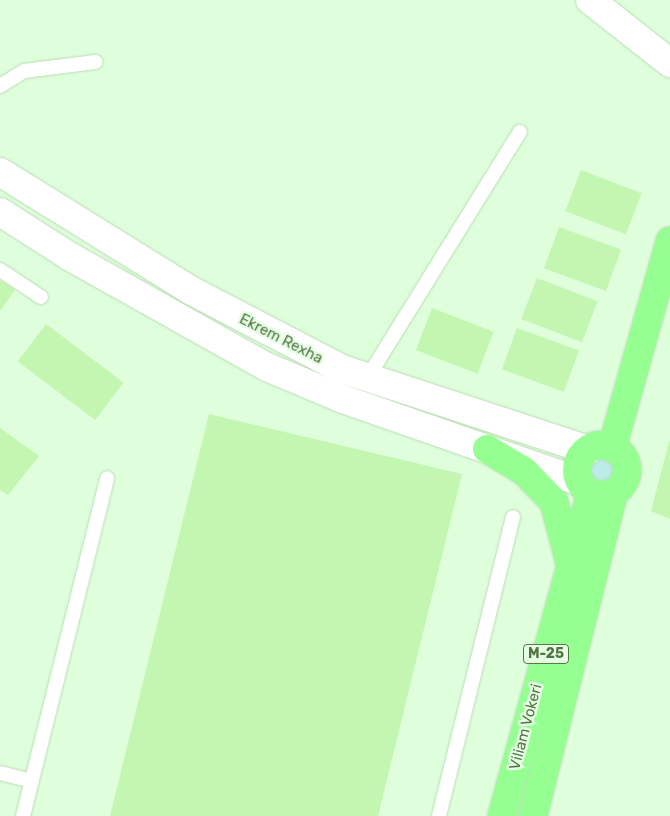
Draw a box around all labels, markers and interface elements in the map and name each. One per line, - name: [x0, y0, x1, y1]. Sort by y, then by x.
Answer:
- street label: Ekrem Rexha: [236, 310, 326, 368]
- road number: M-25: [522, 642, 570, 666]
- street label: Viliam Vokeri: [506, 682, 546, 772]

